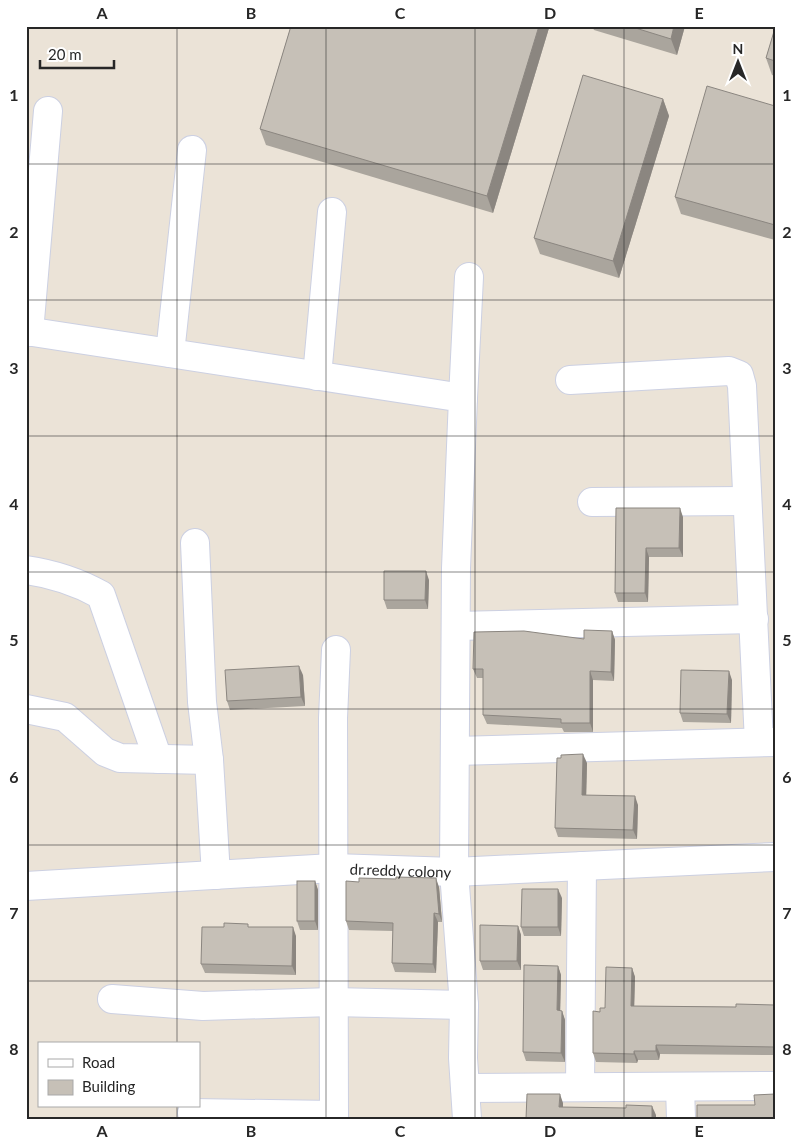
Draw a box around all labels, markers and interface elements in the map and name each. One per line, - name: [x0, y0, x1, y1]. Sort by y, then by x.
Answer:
- text: A: [95, 3, 108, 22]
- text: B: [246, 3, 256, 22]
- text: C: [395, 3, 406, 22]
- text: D: [544, 3, 556, 22]
- text: E: [694, 3, 704, 22]
- scale bar: [40, 38, 114, 70]
- north arrow: [714, 38, 764, 88]
- text: N: [733, 40, 743, 57]
- text: 20 m: [48, 45, 82, 63]
- text: 1: [9, 85, 19, 104]
- text: 1: [782, 85, 792, 104]
- text: 2: [9, 222, 19, 241]
- text: 2: [782, 222, 792, 241]
- text: 3: [9, 358, 19, 377]
- text: 3: [782, 358, 792, 377]
- text: 4: [9, 494, 19, 513]
- text: 4: [782, 494, 792, 513]
- text: 5: [9, 630, 19, 649]
- text: 5: [782, 630, 792, 649]
- text: 6: [9, 767, 19, 786]
- text: 6: [782, 767, 792, 786]
- street label: dr.reddy colony: [349, 860, 452, 881]
- text: 7: [9, 903, 19, 922]
- text: 7: [782, 903, 792, 922]
- text: 8: [9, 1039, 19, 1058]
- text: 8: [782, 1039, 792, 1058]
- legend: [38, 1042, 200, 1108]
- text: Road: [82, 1053, 115, 1071]
- text: Building: [82, 1077, 135, 1095]
- text: A: [95, 1121, 108, 1140]
- text: B: [246, 1121, 256, 1140]
- text: C: [395, 1121, 406, 1140]
- text: D: [544, 1121, 556, 1140]
- text: E: [694, 1121, 704, 1140]

